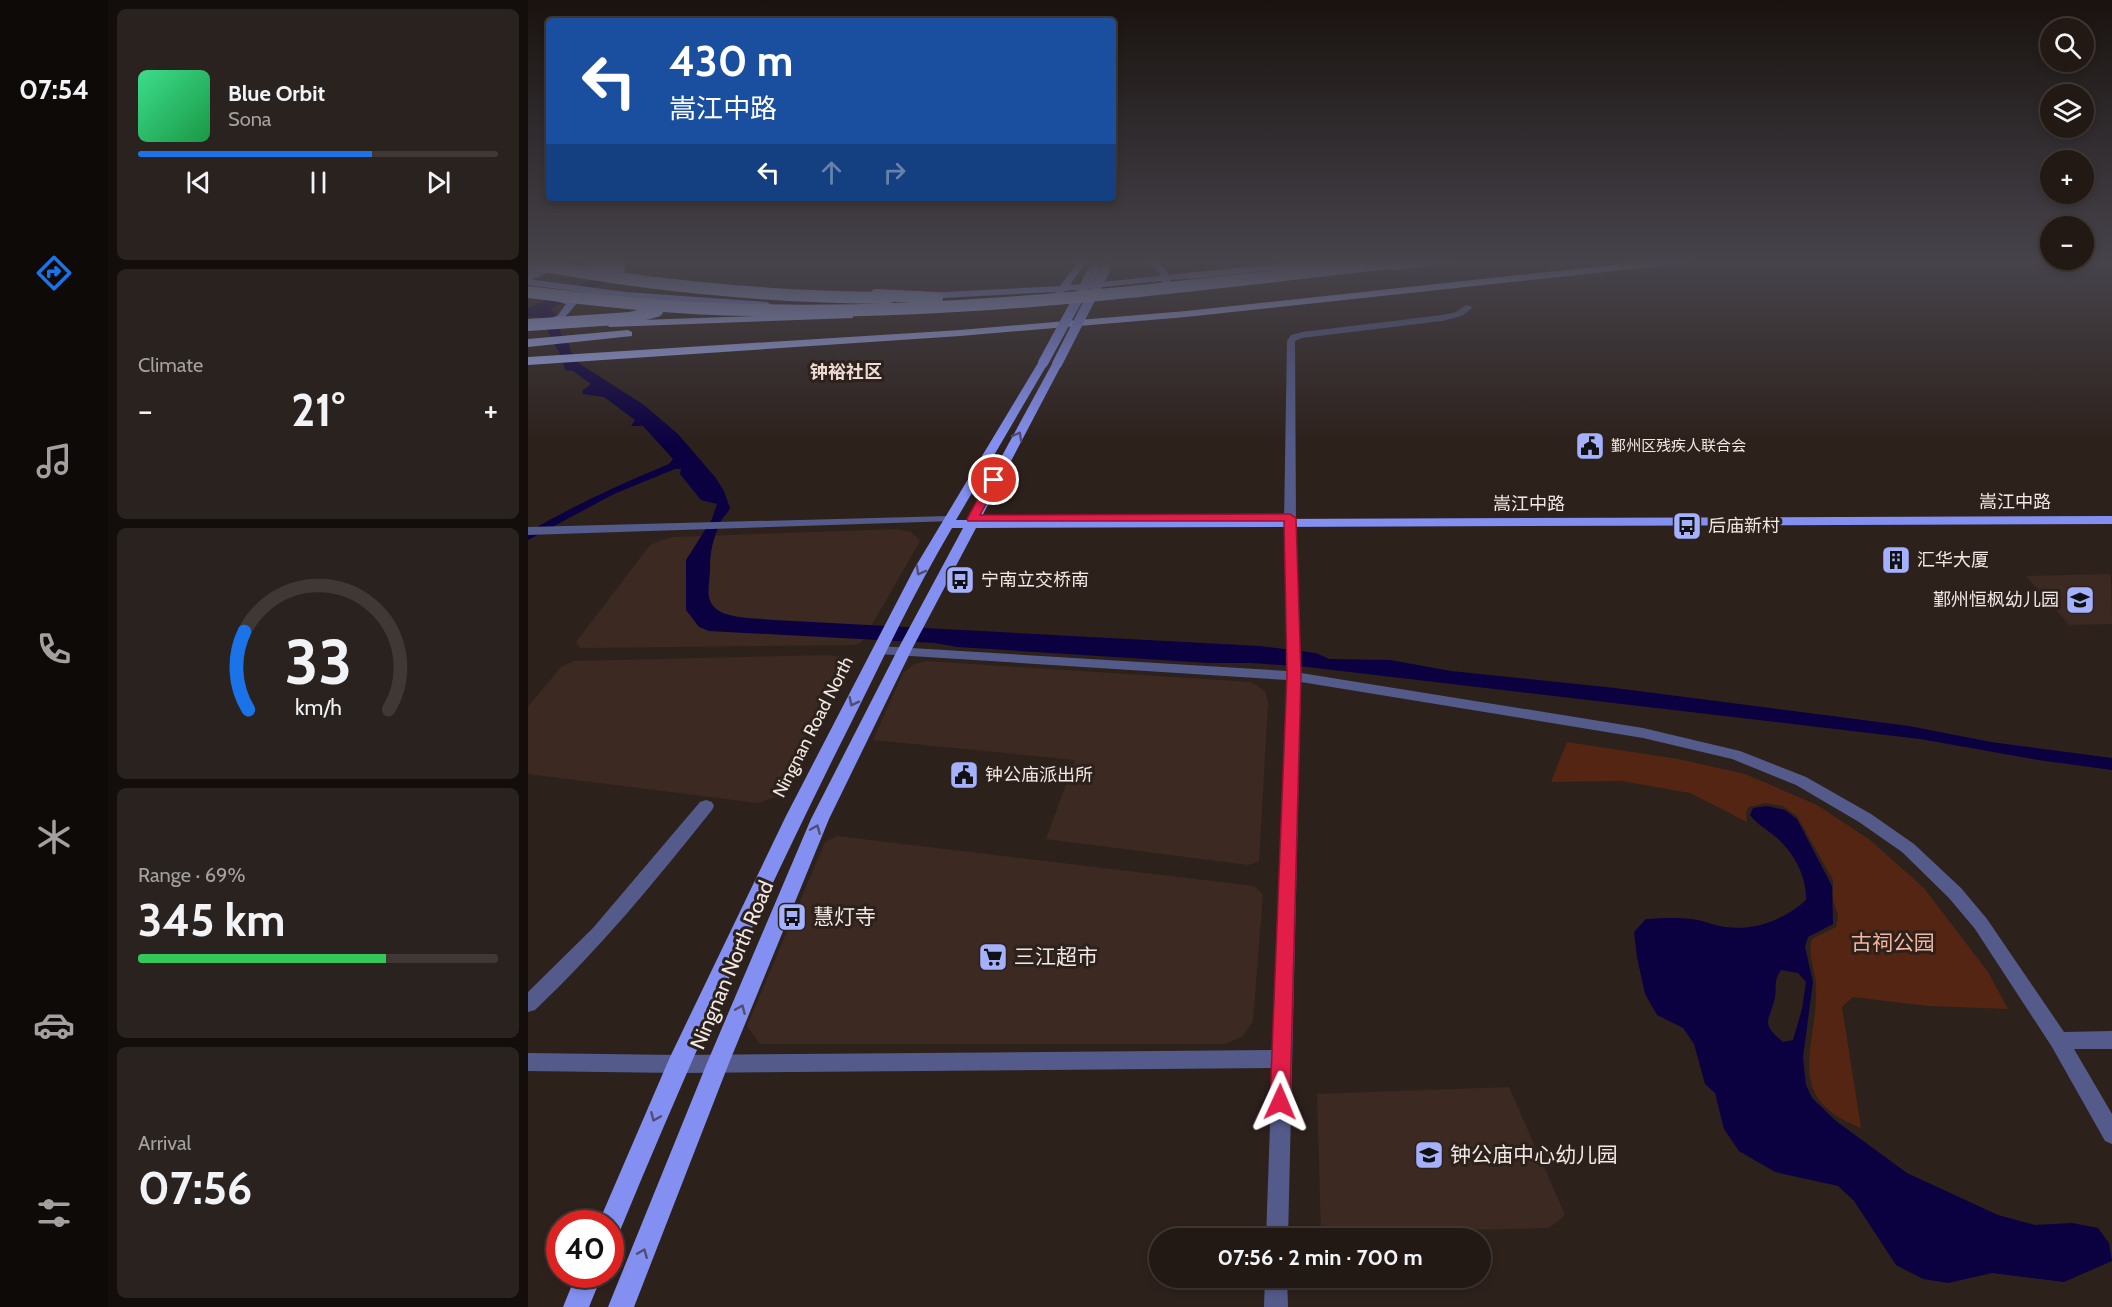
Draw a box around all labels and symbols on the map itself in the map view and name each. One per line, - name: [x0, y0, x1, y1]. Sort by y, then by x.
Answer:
- district label: 钟裕社区: [810, 361, 882, 383]
- public building icon: 鄞州区残疾人联合会: [1574, 430, 1606, 462]
- one-way arrow: [1011, 432, 1022, 442]
- place label: 鄞州区残疾人联合会: [1611, 437, 1746, 455]
- pin: [968, 454, 1019, 505]
- street label: 嵩江中路: [1979, 491, 2051, 513]
- street label: 嵩江中路: [1493, 493, 1565, 515]
- bus stop icon: 后庙新村: [1671, 510, 1703, 542]
- place label: 后庙新村: [1708, 515, 1780, 537]
- building icon: 汇华大厦: [1880, 544, 1912, 576]
- place label: 汇华大厦: [1917, 549, 1989, 571]
- bus stop icon: 宁南立交桥南: [944, 564, 976, 596]
- one-way arrow: [916, 565, 927, 575]
- place label: 宁南立交桥南: [981, 569, 1089, 591]
- school or university icon: 鄞州恒枫幼儿园: [2064, 584, 2096, 616]
- place label: 鄞州恒枫幼儿园: [1933, 589, 2059, 611]
- street label: Ningnan Road North: [768, 653, 858, 801]
- one-way arrow: [848, 695, 860, 706]
- public building icon: 钟公庙派出所: [948, 759, 980, 791]
- place label: 钟公庙派出所: [985, 764, 1093, 786]
- one-way arrow: [809, 825, 821, 836]
- street label: Ningnan North Road: [685, 877, 778, 1053]
- bus stop icon: 慧灯寺: [776, 901, 808, 933]
- place label: 慧灯寺: [813, 904, 876, 929]
- park label: 古祠公园: [1851, 930, 1935, 955]
- supermarket icon: 三江超市: [977, 941, 1009, 973]
- place label: 三江超市: [1014, 944, 1098, 969]
- one-way arrow: [734, 1004, 746, 1015]
- position arrow: [1248, 1070, 1312, 1134]
- one-way arrow: [650, 1111, 662, 1122]
- school or university icon: 钟公庙中心幼儿园: [1413, 1139, 1445, 1171]
- place label: 钟公庙中心幼儿园: [1450, 1142, 1618, 1167]
- speed limit sign: 40: [546, 1210, 624, 1288]
- one-way arrow: [636, 1248, 648, 1259]

